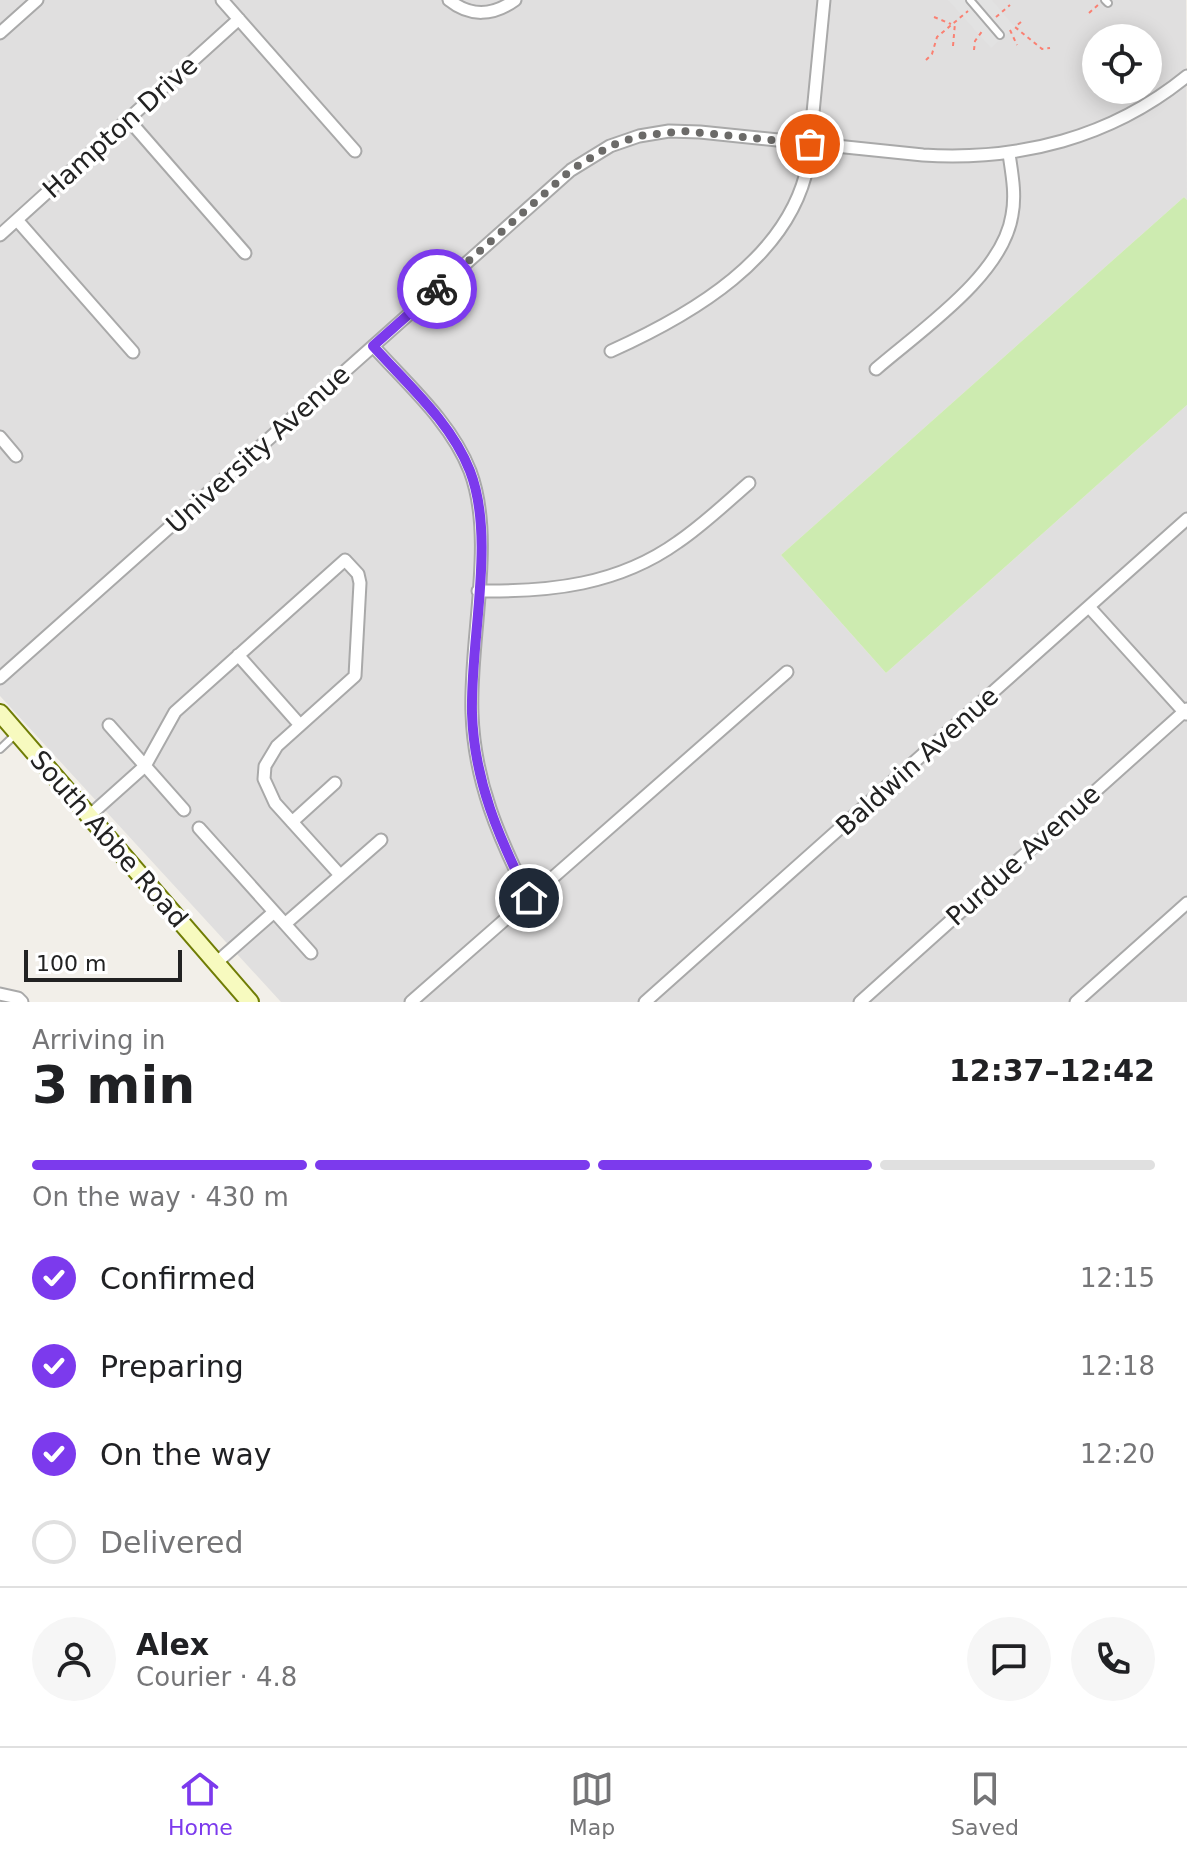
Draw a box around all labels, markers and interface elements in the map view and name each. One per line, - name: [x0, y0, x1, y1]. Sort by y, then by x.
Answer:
- map controls: [1082, 24, 1162, 104]
- button: locate: [1082, 24, 1162, 104]
- street label: Hampton Drive: [37, 50, 203, 204]
- pin: [776, 110, 844, 178]
- icon: bag: [788, 122, 832, 166]
- courier: [397, 249, 477, 329]
- icon: bike: [415, 267, 459, 311]
- street label: University Avenue: [160, 359, 356, 539]
- street label: Baldwin Avenue: [830, 680, 1004, 842]
- street label: South Abbe Road: [24, 745, 194, 933]
- street label: Purdue Avenue: [940, 778, 1106, 932]
- pin: [495, 864, 563, 932]
- icon: home: [507, 876, 551, 920]
- scale bar: [24, 946, 182, 982]
- text: 100 m: [36, 951, 106, 976]
- text: Arriving in: [32, 1025, 166, 1055]
- text: 12:37–12:42: [949, 1053, 1155, 1088]
- text: 3 min: [32, 1055, 195, 1115]
- text: On the way · 430 m: [32, 1182, 289, 1212]
- icon: check: [32, 1256, 76, 1300]
- text: Confirmed: [100, 1261, 256, 1296]
- text: 12:15: [1080, 1263, 1155, 1293]
- icon: check: [32, 1344, 76, 1388]
- text: Preparing: [100, 1349, 244, 1384]
- text: 12:18: [1080, 1351, 1155, 1381]
- icon: check: [32, 1432, 76, 1476]
- text: On the way: [100, 1437, 272, 1472]
- text: 12:20: [1080, 1439, 1155, 1469]
- text: Delivered: [100, 1525, 244, 1560]
- button: person: [32, 1617, 116, 1701]
- button: chat: [967, 1617, 1051, 1701]
- button: phone: [1071, 1617, 1155, 1701]
- text: Alex: [136, 1627, 209, 1662]
- text: Courier · 4.8: [136, 1662, 297, 1692]
- tab: Home: [168, 1767, 233, 1840]
- tab: Map: [569, 1767, 615, 1840]
- tab: Saved: [951, 1767, 1019, 1840]

